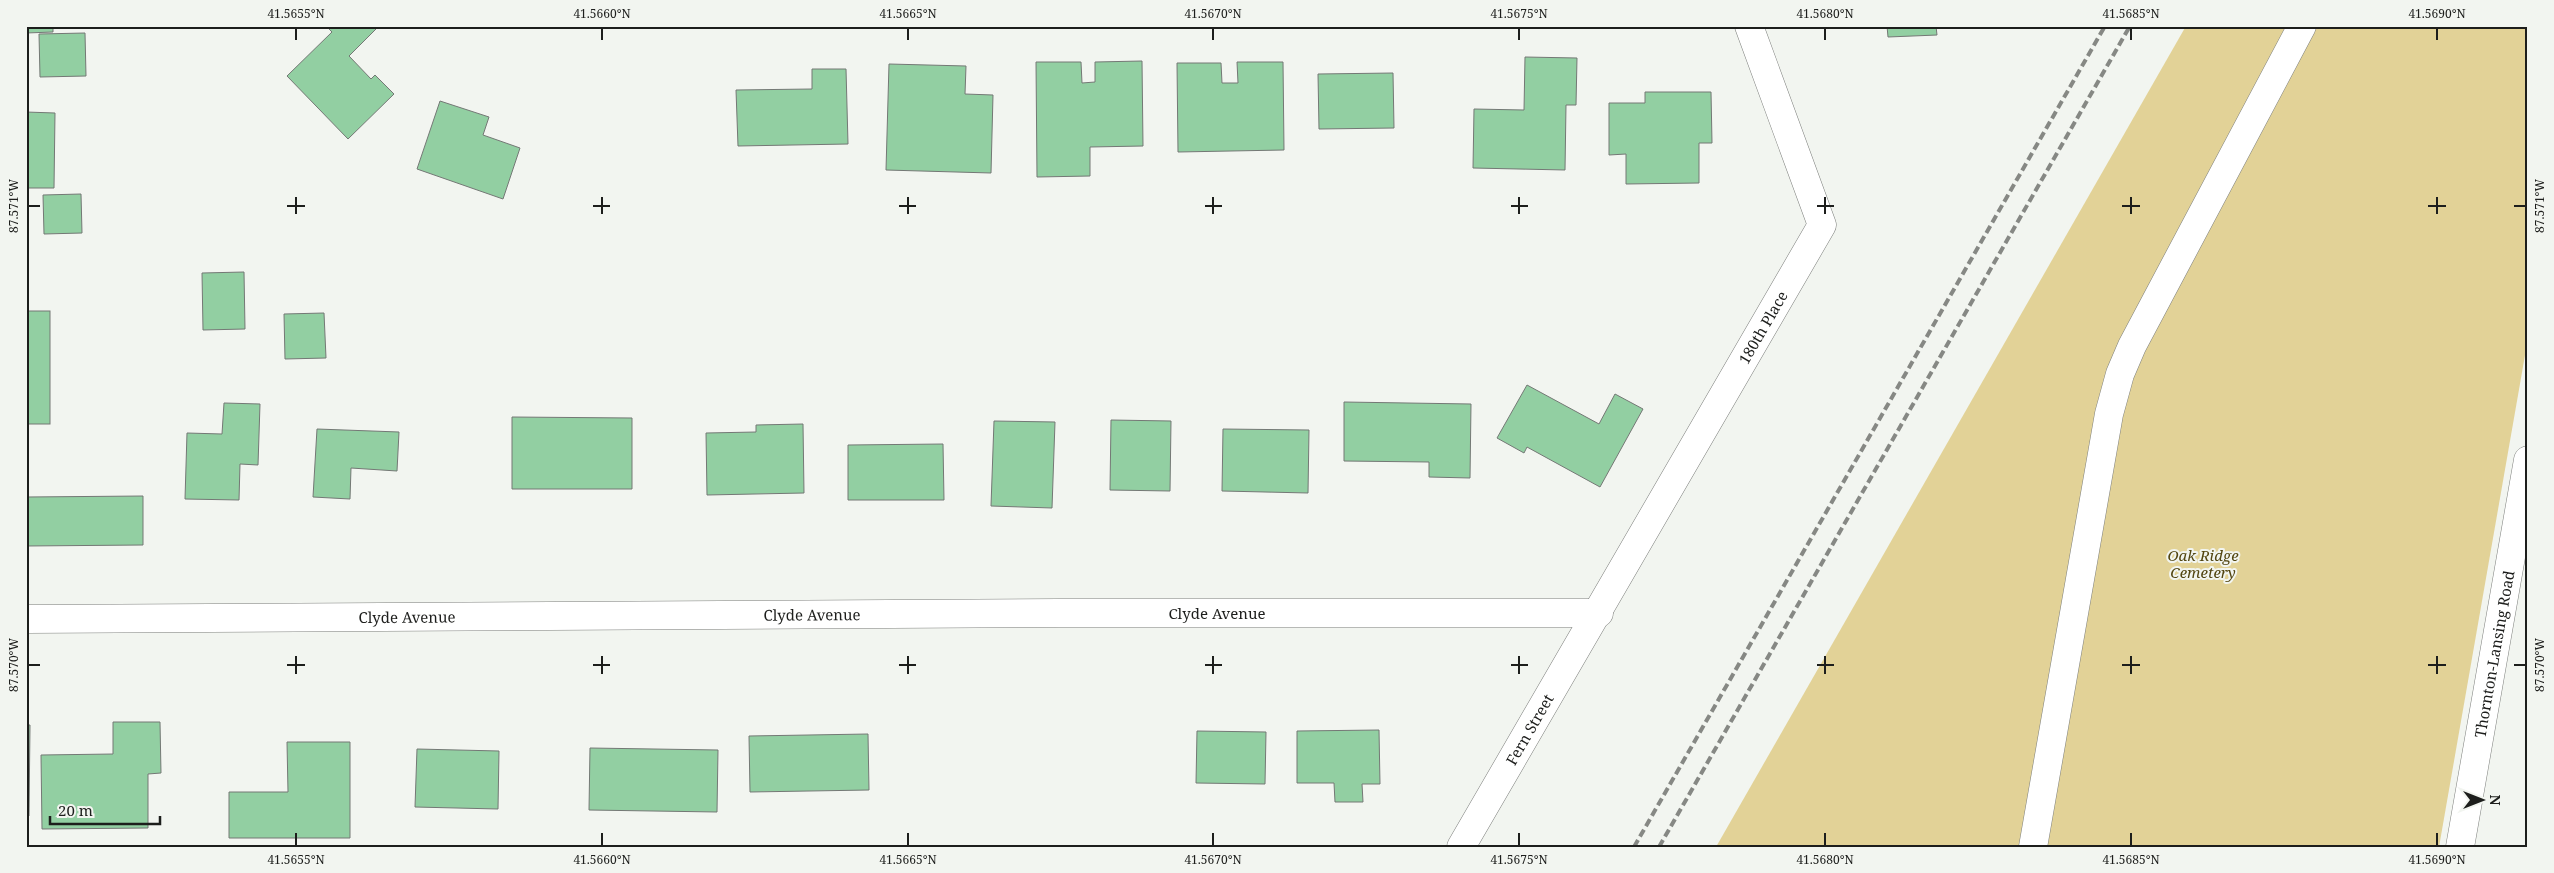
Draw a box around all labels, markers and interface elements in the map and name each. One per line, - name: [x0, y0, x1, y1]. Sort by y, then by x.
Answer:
- text: 41.5655°N: [267, 5, 325, 22]
- text: 41.5660°N: [573, 5, 631, 22]
- text: 41.5665°N: [879, 5, 937, 22]
- text: 41.5670°N: [1184, 5, 1242, 22]
- text: 41.5675°N: [1490, 5, 1548, 22]
- text: 41.5680°N: [1796, 5, 1854, 22]
- text: 41.5685°N: [2102, 5, 2160, 22]
- text: 41.5690°N: [2408, 5, 2466, 22]
- text: 87.571°W: [5, 179, 22, 233]
- text: 87.571°W: [2531, 179, 2548, 233]
- street label: 180th Place: [1734, 287, 1792, 367]
- park label: Oak Ridge Cemetery: [2167, 545, 2239, 582]
- street label: Thornton-Lansing Road: [2469, 569, 2518, 739]
- street label: Clyde Avenue: [1168, 603, 1266, 623]
- street label: Clyde Avenue: [763, 604, 861, 625]
- street label: Clyde Avenue: [358, 607, 456, 627]
- text: 87.570°W: [5, 638, 22, 692]
- text: 87.570°W: [2531, 638, 2548, 692]
- street label: Fern Street: [1501, 690, 1558, 768]
- north arrow: [2456, 776, 2506, 826]
- scale bar: [50, 793, 160, 825]
- text: N: [2486, 794, 2505, 806]
- text: 20 m: [58, 800, 93, 820]
- text: 41.5655°N: [267, 851, 325, 868]
- text: 41.5660°N: [573, 851, 631, 868]
- text: 41.5665°N: [879, 851, 937, 868]
- text: 41.5670°N: [1184, 851, 1242, 868]
- text: 41.5675°N: [1490, 851, 1548, 868]
- text: 41.5680°N: [1796, 851, 1854, 868]
- text: 41.5685°N: [2102, 851, 2160, 868]
- text: 41.5690°N: [2408, 851, 2466, 868]

